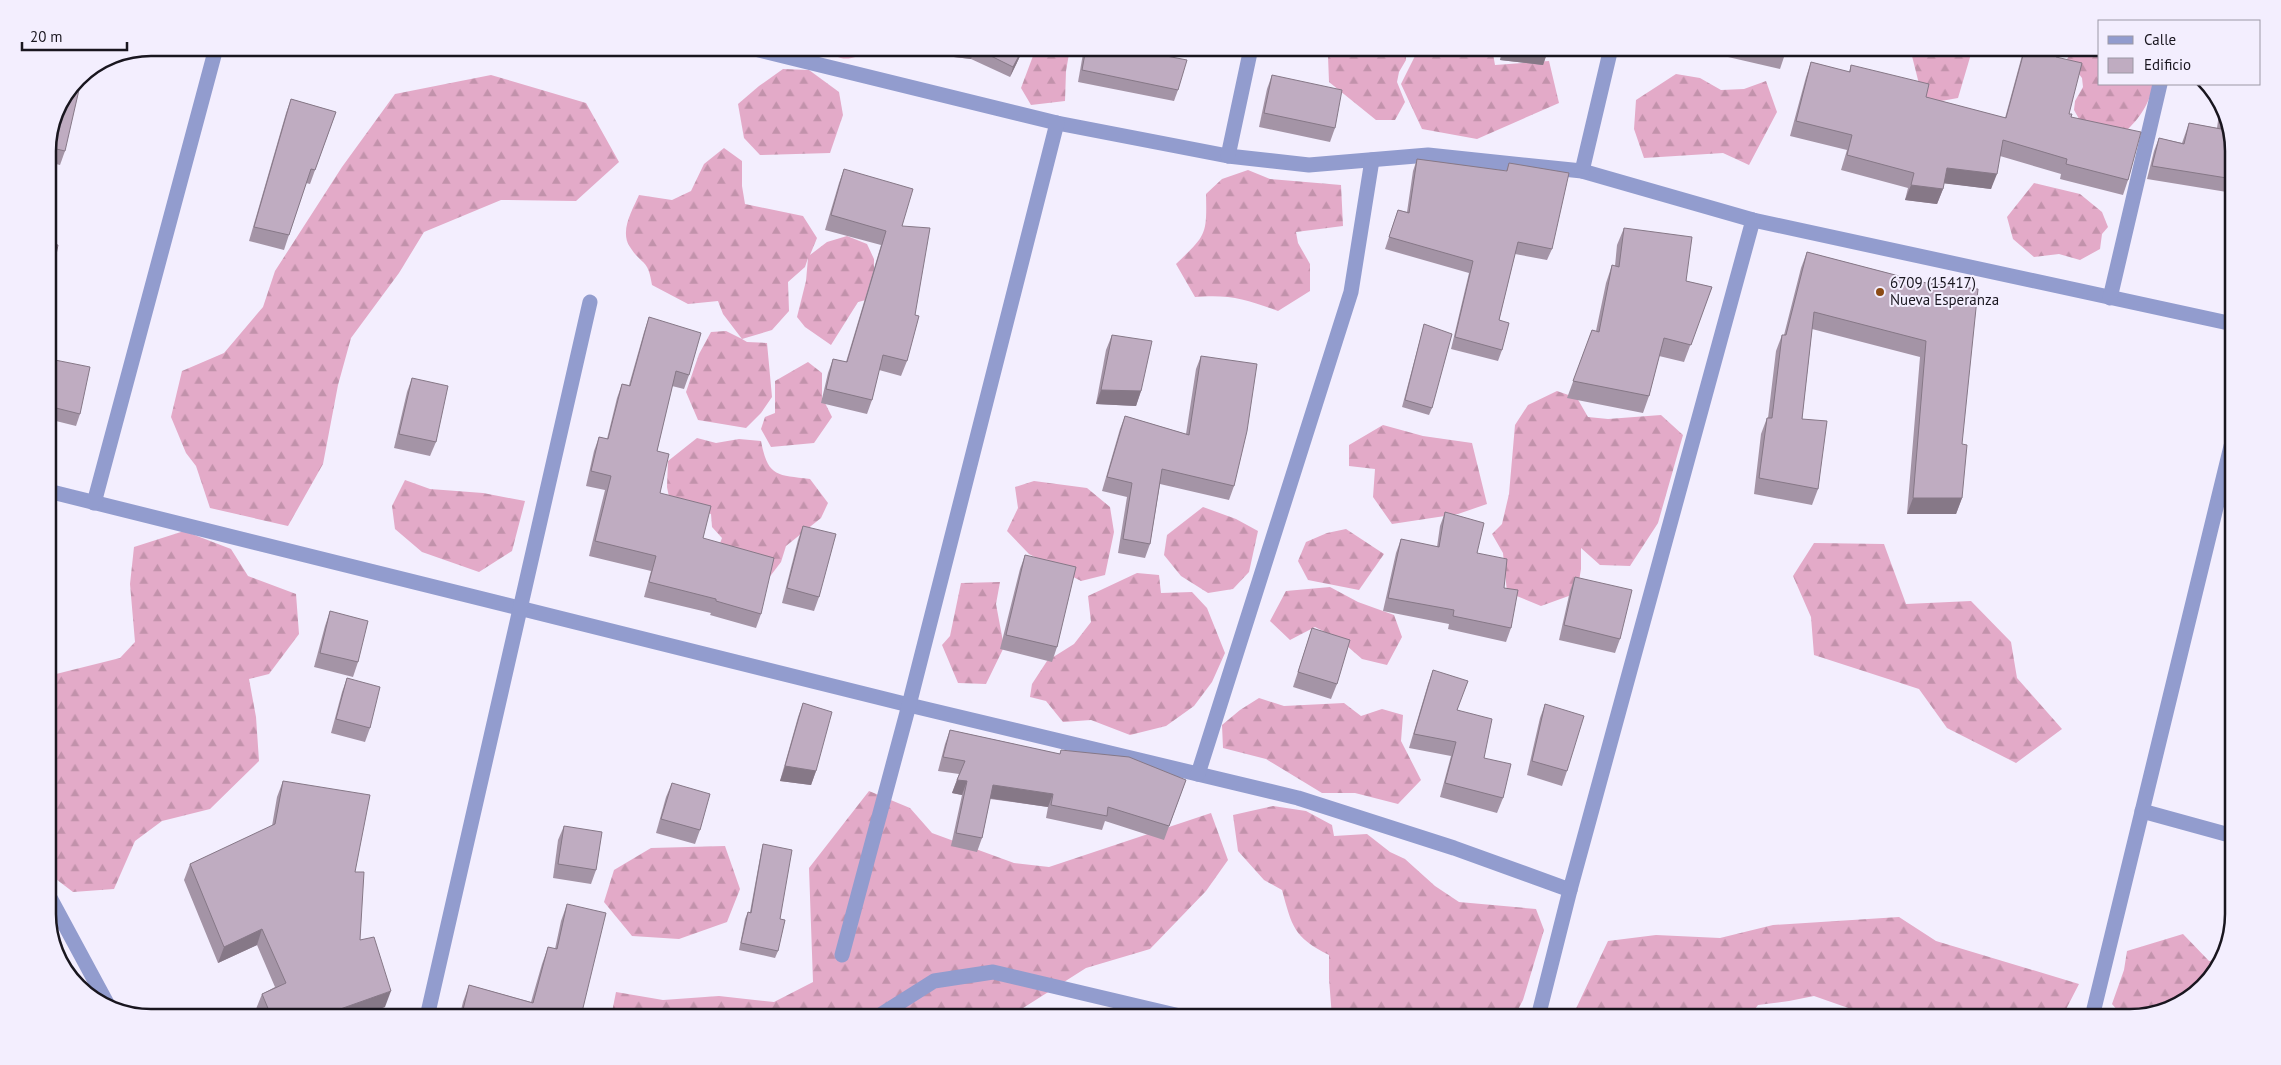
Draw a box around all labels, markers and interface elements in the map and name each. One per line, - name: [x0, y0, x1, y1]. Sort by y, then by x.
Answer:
- scale bar: [22, 20, 128, 52]
- legend: [2098, 20, 2261, 85]
- text: 20 m: [30, 27, 63, 46]
- text: Calle: [2144, 30, 2176, 49]
- text: Edificio: [2144, 55, 2191, 74]
- place label: 6709 (15417) Nueva Esperanza: [1890, 273, 1999, 309]
- marker: 6709 (15417) Nueva Esperanza: [1874, 286, 1886, 298]

